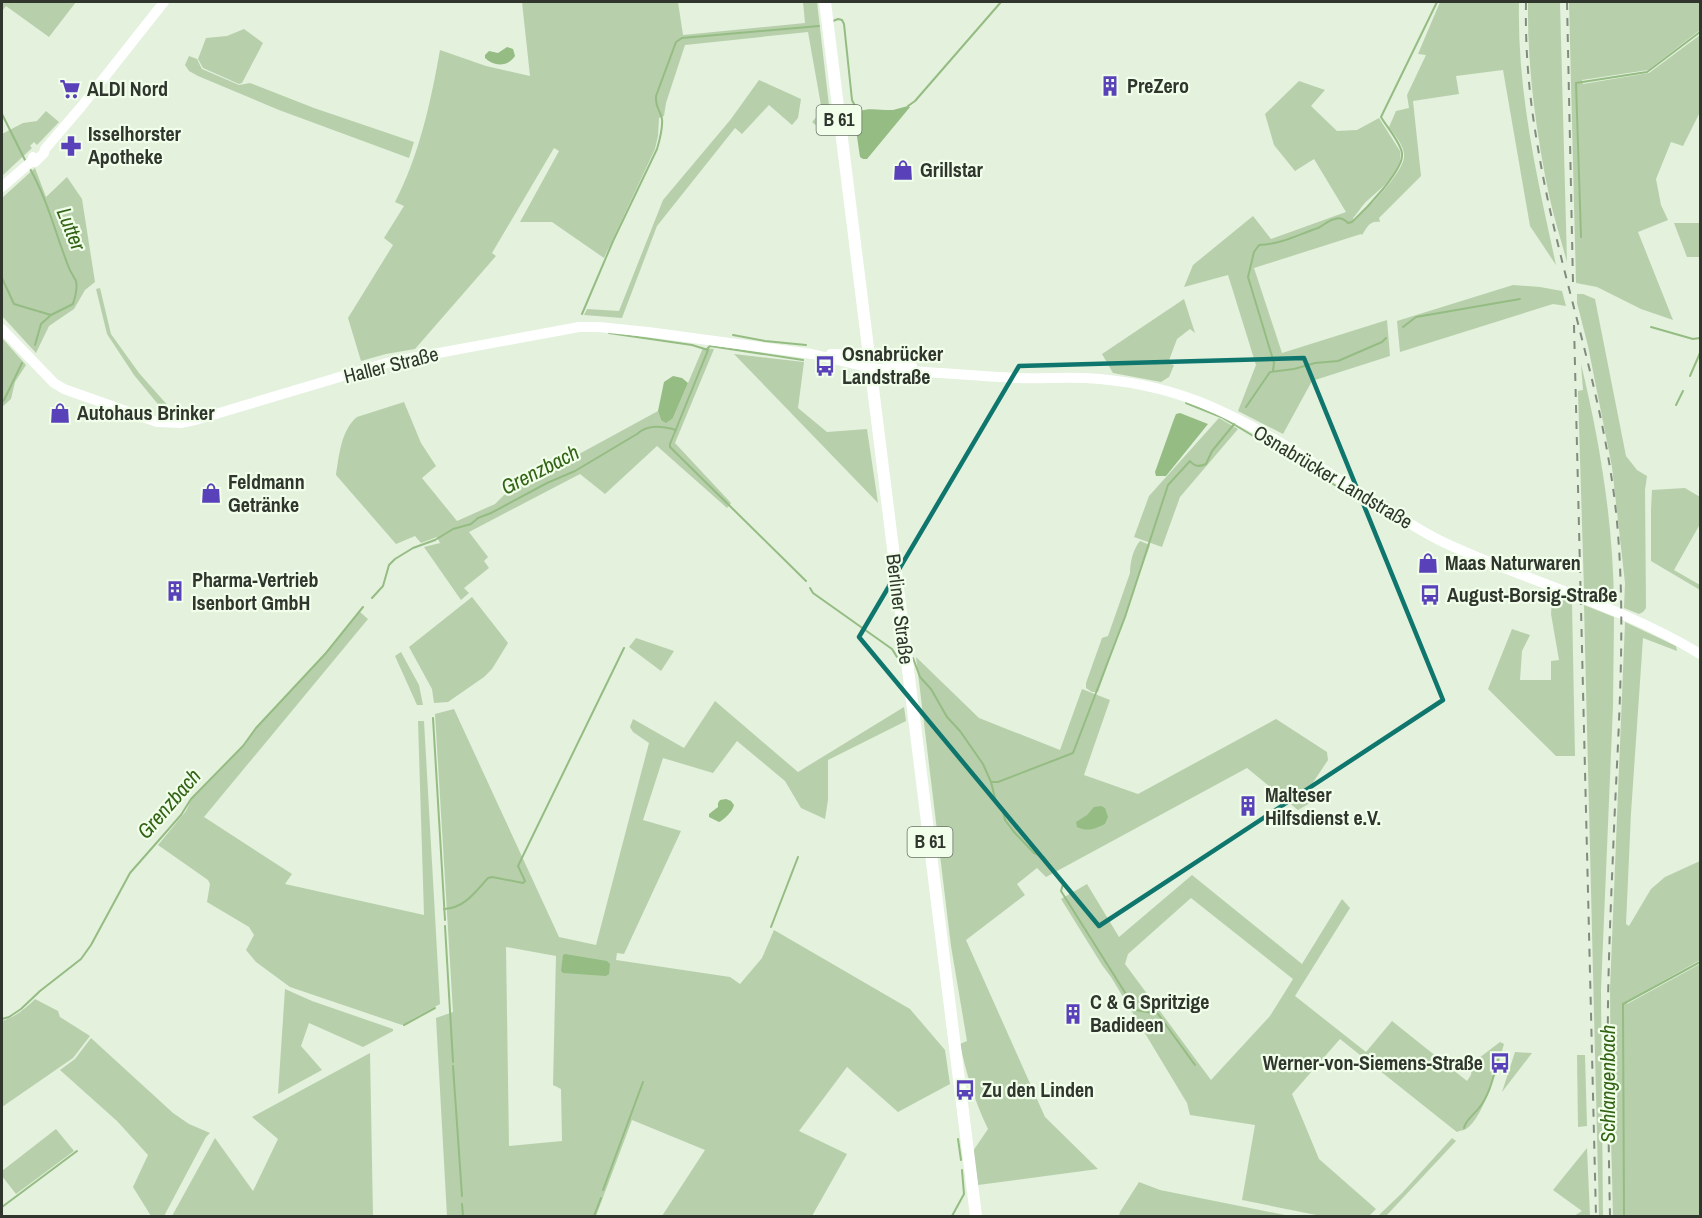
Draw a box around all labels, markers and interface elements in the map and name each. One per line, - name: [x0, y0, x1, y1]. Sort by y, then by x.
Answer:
- place label: PreZero: [1127, 72, 1189, 99]
- building icon: PreZero: [1098, 74, 1122, 98]
- place label: ALDI Nord: [87, 75, 168, 102]
- supermarket icon: ALDI Nord: [58, 77, 82, 101]
- road number: B 61: [816, 105, 862, 135]
- place label: Isselhorster Apotheke: [88, 120, 182, 170]
- pharmacy icon: Isselhorster Apotheke: [59, 134, 83, 158]
- place label: Grillstar: [920, 156, 984, 183]
- shop icon: Grillstar: [891, 158, 915, 182]
- water label: Lutter: [50, 203, 94, 256]
- street label: Haller Straße: [341, 340, 441, 389]
- place label: Osnabrücker Landstraße: [842, 340, 944, 390]
- bus stop icon: Osnabrücker Landstraße: [813, 354, 837, 378]
- place label: Autohaus Brinker: [77, 399, 215, 426]
- shop icon: Autohaus Brinker: [48, 401, 72, 425]
- street label: Osnabrücker Landstraße: [1249, 418, 1418, 535]
- water label: Grenzbach: [496, 438, 584, 502]
- place label: Feldmann Getränke: [228, 468, 305, 518]
- shop icon: Feldmann Getränke: [199, 481, 223, 505]
- place label: Maas Naturwaren: [1445, 549, 1581, 576]
- shop icon: Maas Naturwaren: [1416, 551, 1440, 575]
- street label: Berliner Straße: [880, 552, 921, 666]
- place label: Pharma-Vertrieb Isenbort GmbH: [192, 566, 318, 616]
- building icon: Pharma-Vertrieb Isenbort GmbH: [163, 579, 187, 603]
- place label: August-Borsig-Straße: [1447, 581, 1617, 608]
- bus stop icon: August-Borsig-Straße: [1418, 583, 1442, 607]
- water label: Grenzbach: [130, 762, 207, 845]
- place label: Malteser Hilfsdienst e.V.: [1265, 781, 1381, 831]
- building icon: Malteser Hilfsdienst e.V.: [1236, 794, 1260, 818]
- road number: B 61: [908, 827, 952, 857]
- place label: C & G Spritzige Badideen: [1090, 988, 1209, 1038]
- building icon: C & G Spritzige Badideen: [1061, 1002, 1085, 1026]
- water label: Schlangenbach: [1593, 1025, 1622, 1143]
- place label: Werner-von-Siemens-Straße: [1263, 1049, 1483, 1076]
- bus stop icon: Werner-von-Siemens-Straße: [1488, 1051, 1512, 1075]
- place label: Zu den Linden: [982, 1076, 1094, 1103]
- bus stop icon: Zu den Linden: [953, 1078, 977, 1102]

